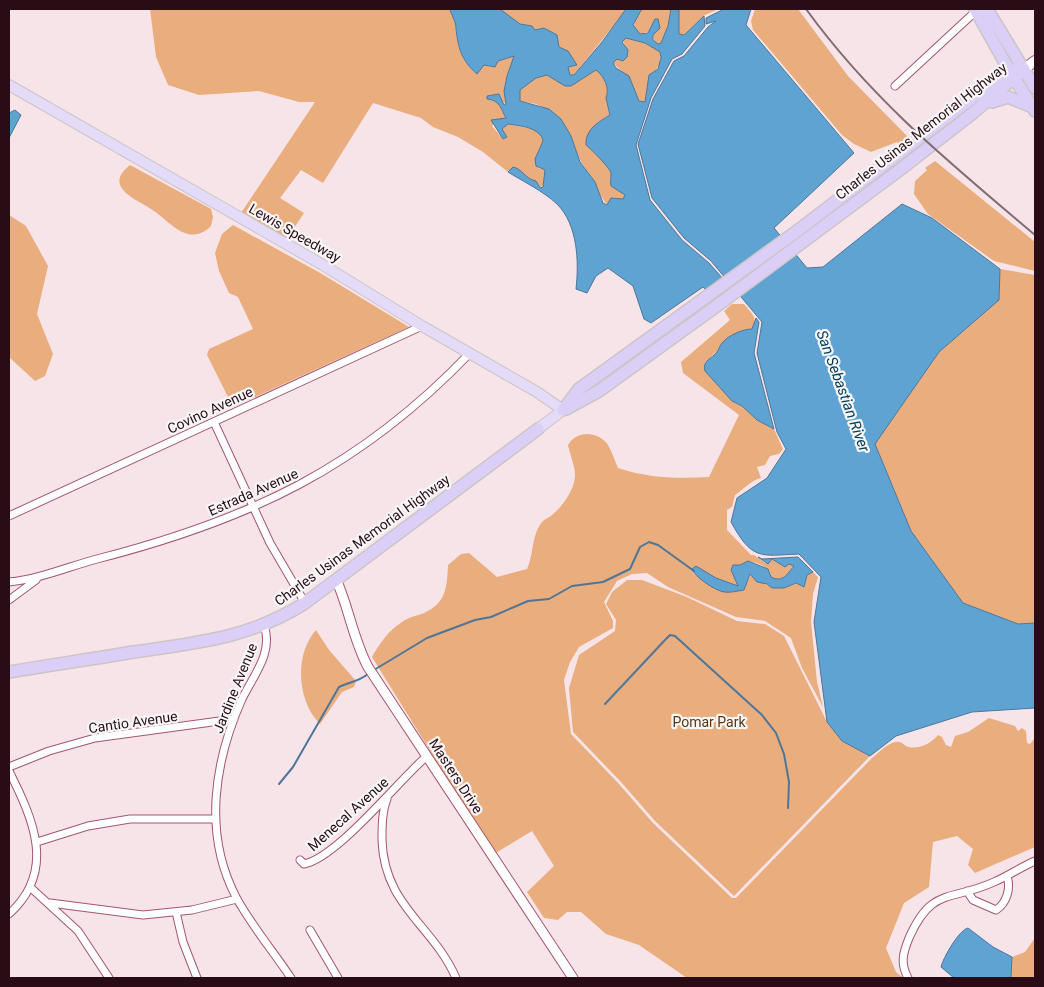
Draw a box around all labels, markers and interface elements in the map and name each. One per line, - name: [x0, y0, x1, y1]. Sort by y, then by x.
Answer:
- street label: Charles Usinas Memorial Highway: [832, 59, 1010, 203]
- street label: Lewis Speedway: [246, 200, 344, 266]
- water label: San Sebastian River: [813, 328, 874, 455]
- street label: Covino Avenue: [165, 383, 255, 437]
- street label: Estrada Avenue: [206, 465, 300, 519]
- street label: Charles Usinas Memorial Highway: [271, 471, 453, 609]
- street label: Jardine Avenue: [210, 641, 260, 735]
- street label: Cantio Avenue: [87, 708, 179, 736]
- park label: Pomar Park: [672, 714, 746, 730]
- street label: Masters Drive: [426, 736, 486, 816]
- street label: Menecal Avenue: [305, 774, 391, 854]

